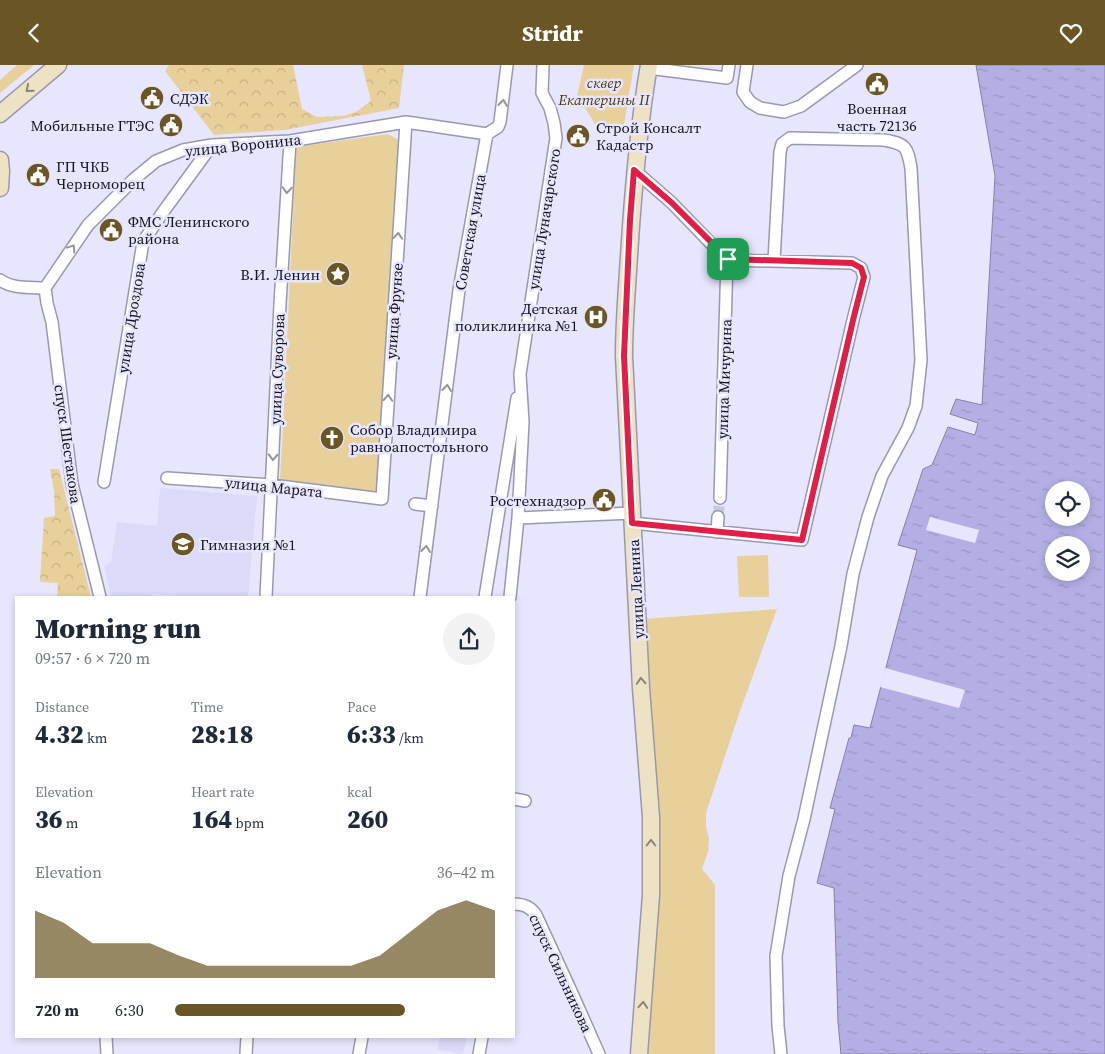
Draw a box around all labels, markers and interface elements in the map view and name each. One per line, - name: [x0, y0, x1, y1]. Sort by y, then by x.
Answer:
- text: Stridr: [522, 18, 583, 48]
- icon: back: [20, 19, 48, 47]
- icon: heart: [1057, 19, 1085, 47]
- public building icon: Военная часть 72136: [864, 71, 890, 97]
- park label: cквер Екатерины II: [557, 72, 650, 110]
- one-way arrow: [26, 84, 35, 92]
- public building icon: СДЭК: [139, 85, 165, 111]
- place label: СДЭК: [170, 88, 209, 109]
- one-way arrow: [497, 98, 508, 106]
- place label: Военная часть 72136: [837, 98, 917, 136]
- public building icon: Мобильные ГТЭС: [158, 112, 184, 138]
- place label: Мобильные ГТЭС: [30, 115, 154, 136]
- place label: Строй Консалт Кадастр: [596, 117, 701, 155]
- public building icon: Строй Консалт Кадастр: [565, 123, 591, 149]
- street label: улица Воронина: [184, 128, 302, 162]
- street label: улица Луначарского: [522, 147, 566, 291]
- place label: ГП ЧКБ Черноморец: [56, 156, 145, 194]
- public building icon: ГП ЧКБ Черноморец: [25, 162, 51, 188]
- street label: Советская улица: [449, 172, 491, 292]
- one-way arrow: [282, 186, 293, 194]
- place label: ФМС Ленинского района: [128, 211, 249, 249]
- public building icon: ФМС Ленинского района: [98, 217, 124, 243]
- one-way arrow: [393, 232, 404, 240]
- pin: [707, 238, 749, 280]
- one-way arrow: [66, 244, 75, 254]
- icon: arrive: [714, 245, 742, 273]
- street label: улица Дроздова: [112, 261, 150, 375]
- place icon: В.И. Ленин: [325, 261, 351, 287]
- street label: улица Фрунзе: [380, 262, 408, 360]
- place label: В.И. Ленин: [240, 264, 320, 285]
- place label: Детская поликлиника №1: [455, 298, 578, 336]
- hospital icon: Детская поликлиника №1: [583, 304, 609, 330]
- street label: улица Суворова: [265, 313, 289, 425]
- street label: улица Мичурина: [711, 318, 737, 439]
- street label: спуск Шестакова: [49, 383, 87, 505]
- one-way arrow: [441, 384, 452, 392]
- one-way arrow: [383, 394, 394, 402]
- place label: Собор Владимира равноапостольного: [350, 419, 489, 457]
- church icon: Собор Владимира равноапостольного: [319, 425, 345, 451]
- one-way arrow: [268, 453, 278, 461]
- street label: улица Марата: [224, 471, 324, 503]
- map controls: [1045, 481, 1090, 581]
- button: locate: [1045, 481, 1090, 526]
- public building icon: Ростехнадзор: [591, 487, 617, 513]
- place label: Ростехнадзор: [490, 490, 586, 511]
- school or university icon: Гимназия №1: [170, 531, 196, 557]
- place label: Гимназия №1: [200, 534, 296, 555]
- button: layers: [1045, 536, 1090, 581]
- street label: улица Ленина: [623, 538, 649, 639]
- one-way arrow: [421, 545, 431, 553]
- text: Morning run: [35, 609, 201, 647]
- button: share: [443, 613, 495, 665]
- text: 09:57 · 6 × 720 m: [35, 647, 150, 669]
- one-way arrow: [636, 677, 647, 685]
- text: Distance: [35, 697, 89, 717]
- text: Time: [191, 697, 223, 717]
- text: Pace: [347, 697, 376, 717]
- text: 4.32: [35, 717, 84, 751]
- text: 28:18: [191, 717, 254, 751]
- text: 6:33: [347, 717, 396, 751]
- text: km: [84, 728, 107, 748]
- text: /km: [396, 728, 424, 748]
- text: Elevation: [35, 782, 93, 802]
- text: Heart rate: [191, 782, 254, 802]
- text: kcal: [347, 782, 373, 802]
- text: 36: [35, 802, 63, 836]
- text: 164: [191, 802, 232, 836]
- text: 260: [347, 802, 388, 836]
- text: m: [63, 813, 78, 833]
- text: bpm: [232, 813, 264, 833]
- one-way arrow: [646, 839, 656, 846]
- text: Elevation: [35, 861, 102, 883]
- text: 36–42 m: [437, 861, 495, 883]
- street label: спуск Сильникова: [524, 910, 598, 1036]
- text: 720 m: [35, 999, 79, 1021]
- text: 6:30: [115, 999, 144, 1021]
- one-way arrow: [637, 1001, 648, 1009]

